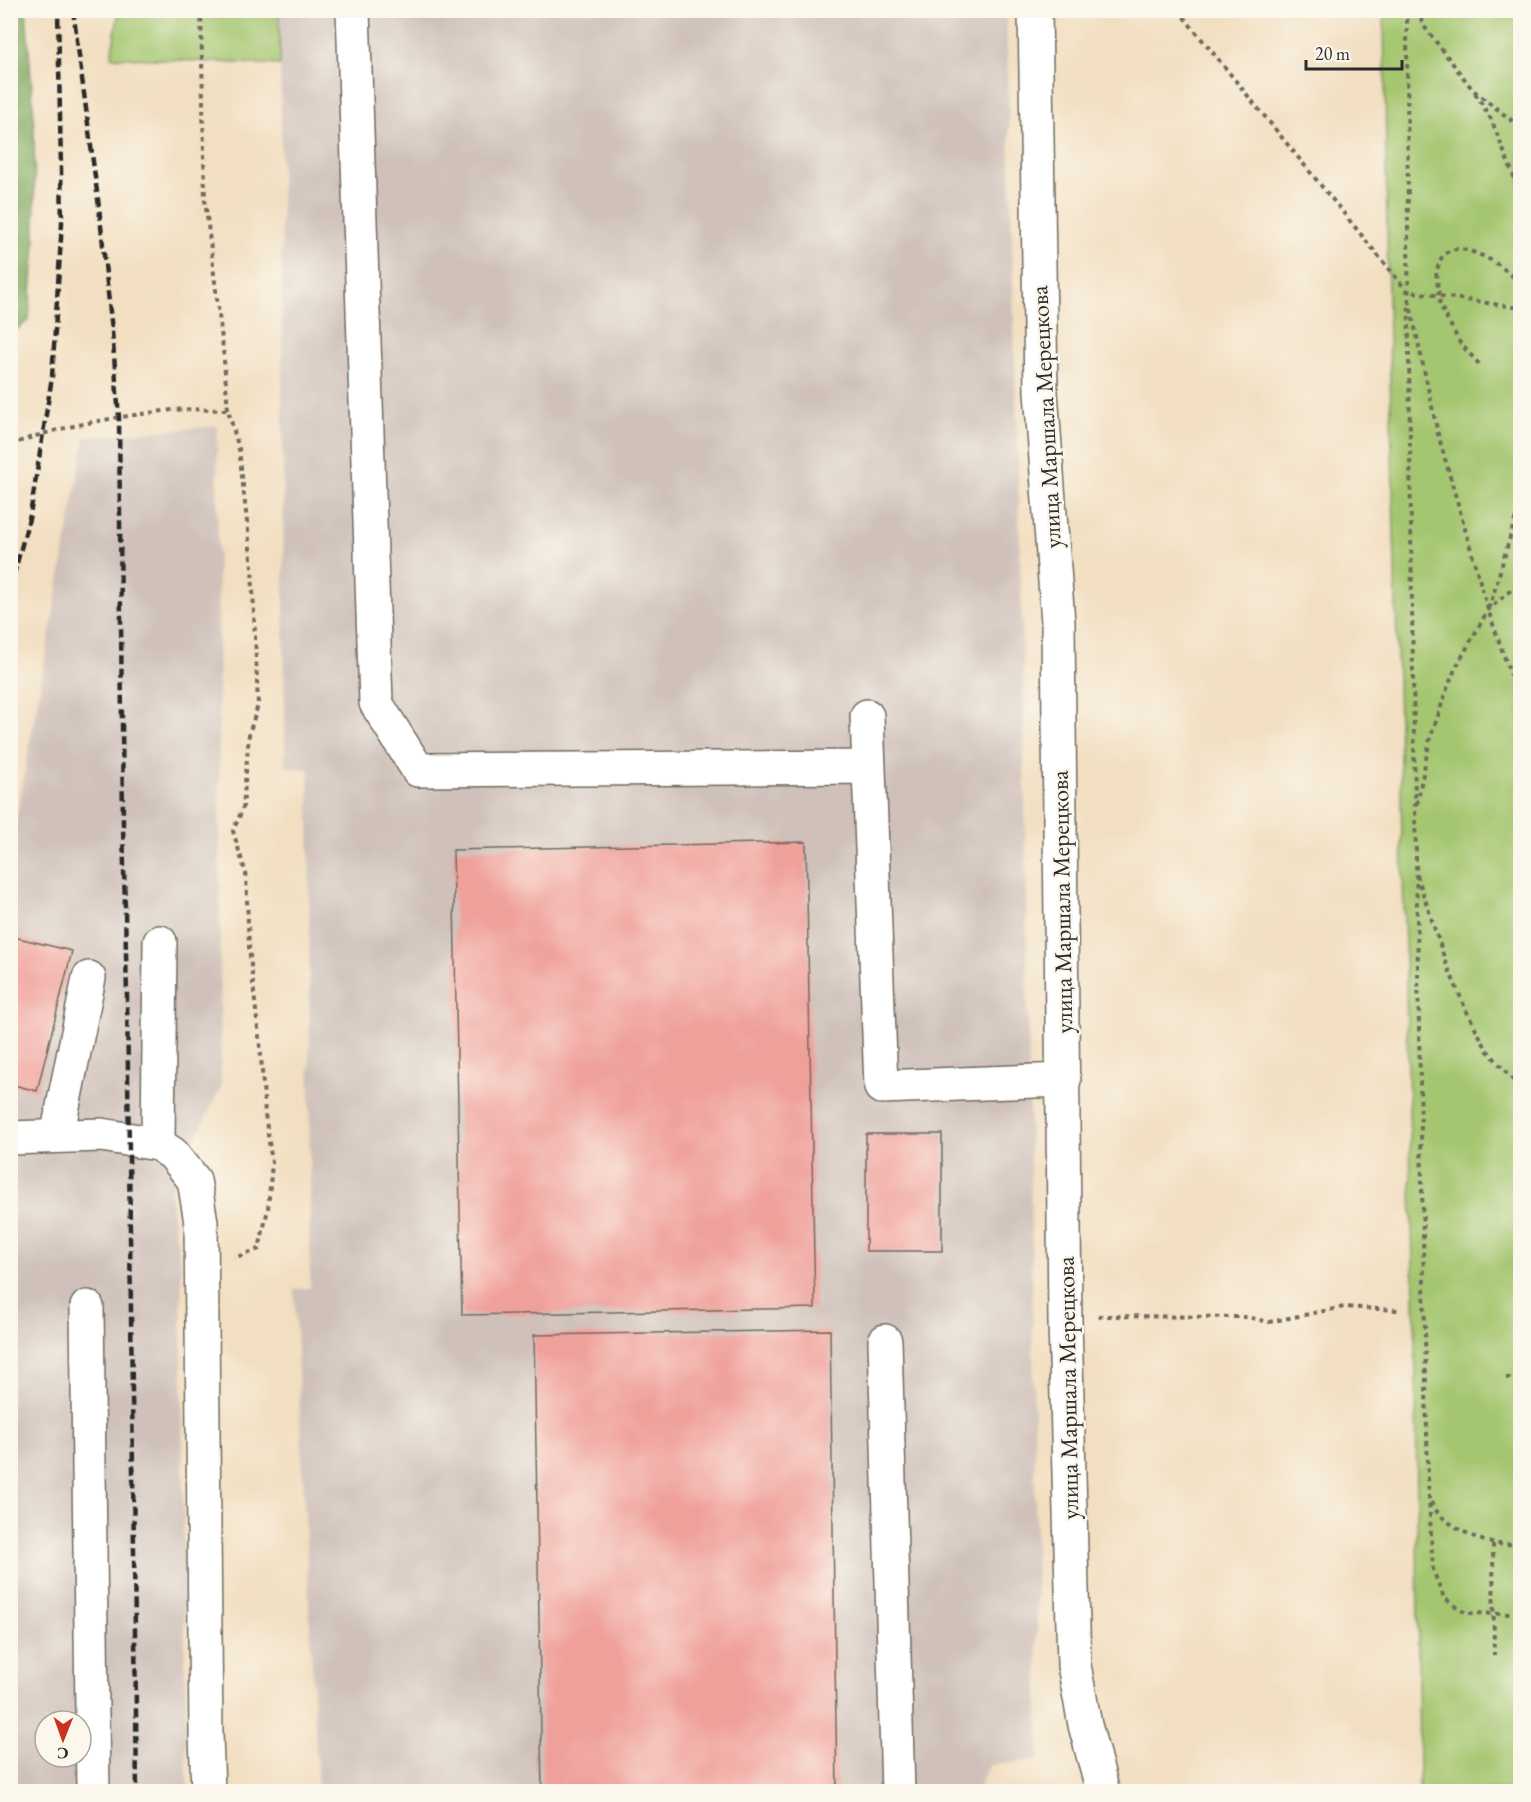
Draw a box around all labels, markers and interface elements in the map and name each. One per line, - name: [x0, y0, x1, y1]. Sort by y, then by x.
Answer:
- scale bar: [1306, 33, 1402, 71]
- text: 20 m: [1315, 42, 1350, 65]
- street label: улица Маршала Мерецкова: [1023, 284, 1068, 549]
- street label: улица Маршала Мерецкова: [1044, 770, 1079, 1034]
- street label: улица Маршала Мерецкова: [1050, 1256, 1085, 1520]
- north arrow: [33, 1709, 93, 1769]
- text: С: [57, 1743, 69, 1764]

